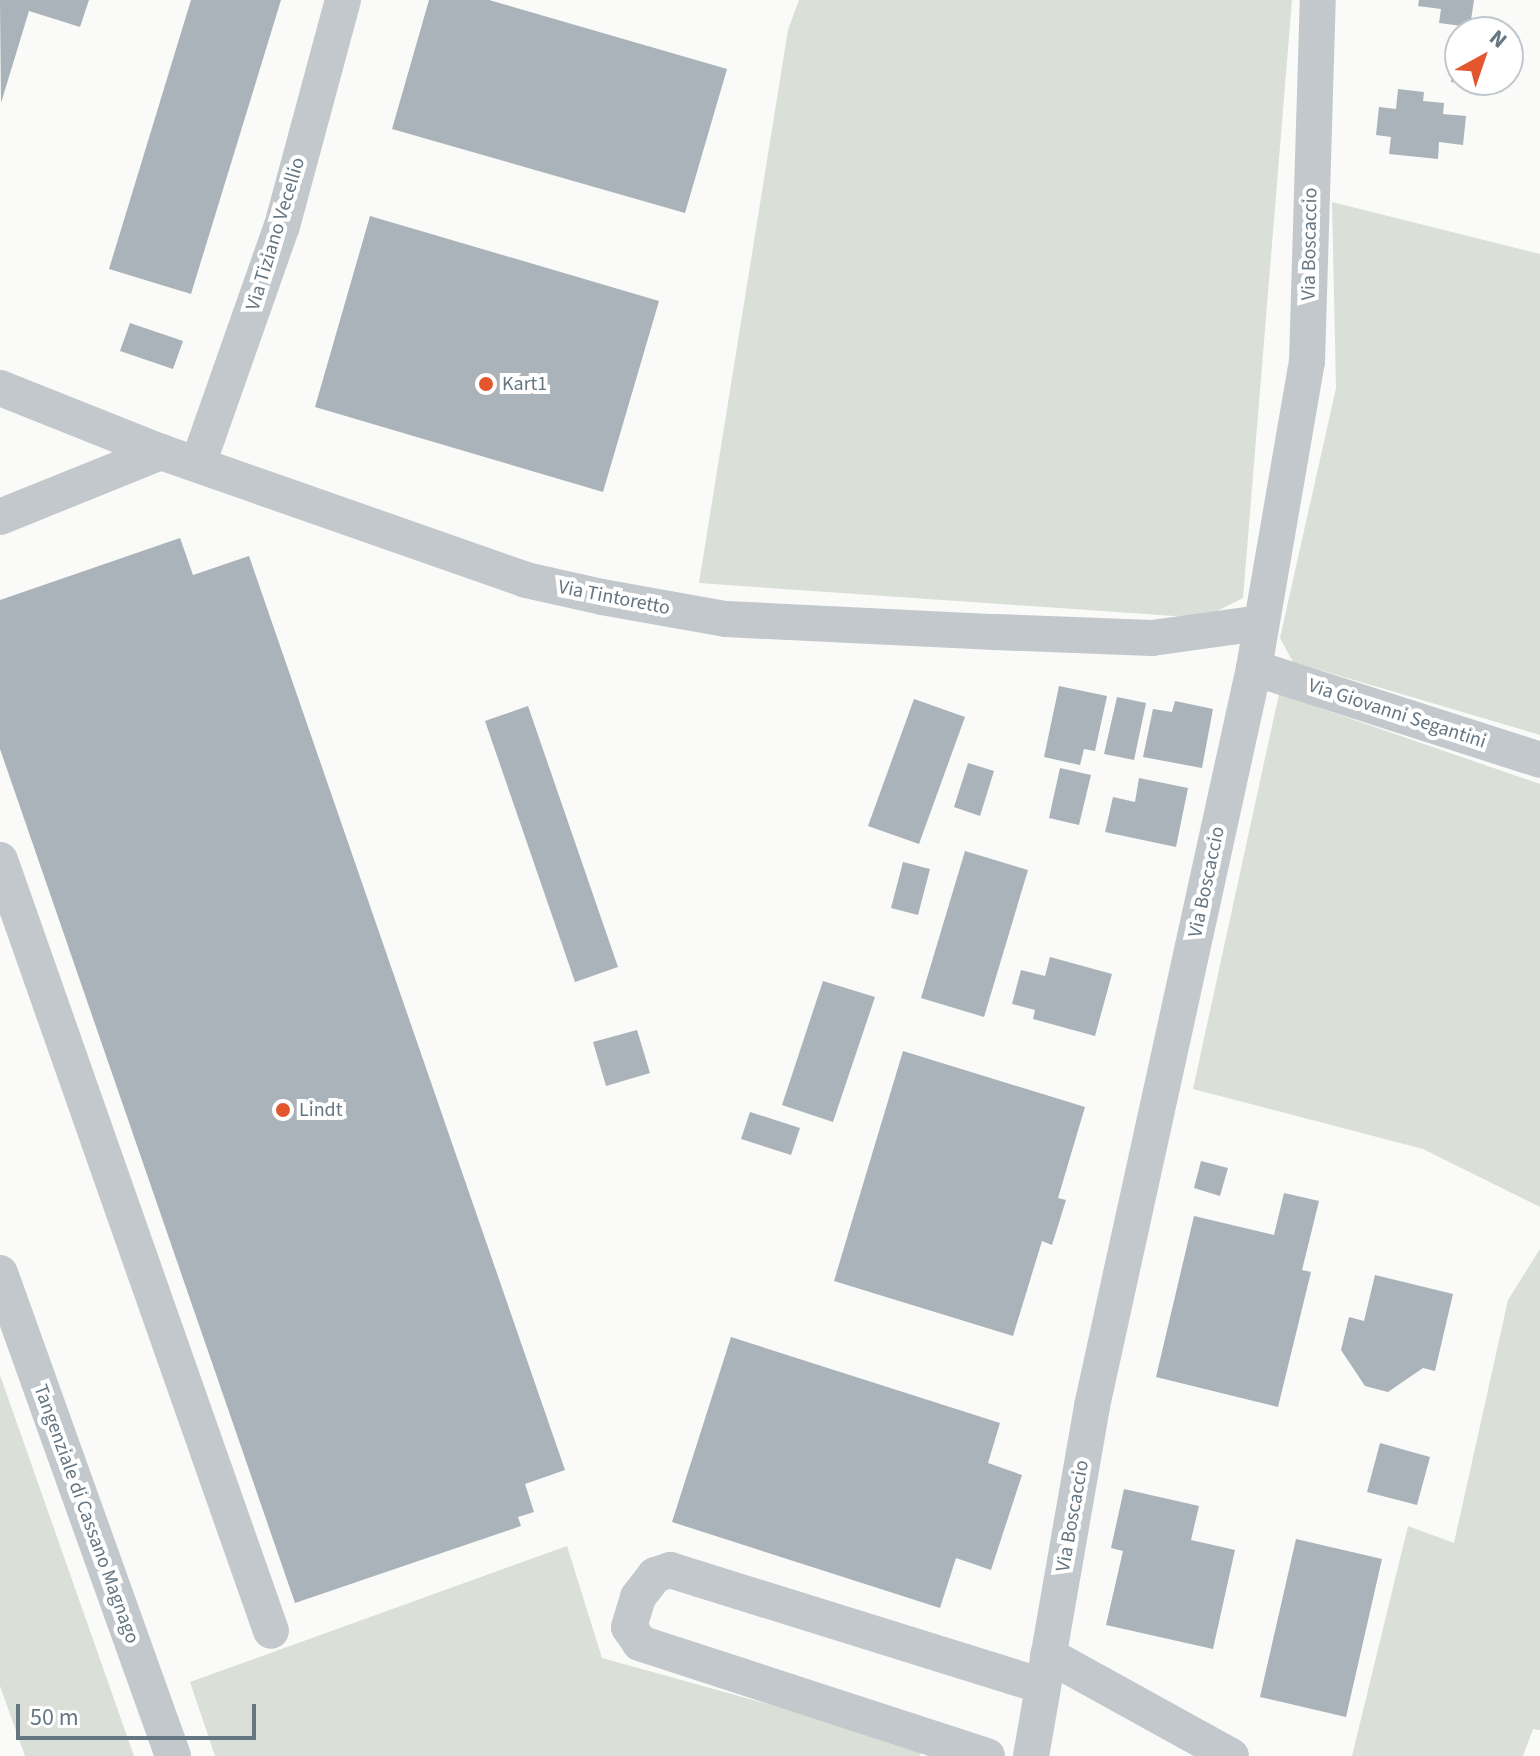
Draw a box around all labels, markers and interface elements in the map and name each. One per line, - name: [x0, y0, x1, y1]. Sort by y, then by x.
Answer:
- north arrow: [1444, 16, 1524, 96]
- text: N: [1482, 22, 1514, 56]
- street label: Via Tiziano Vecellio: [241, 155, 311, 313]
- street label: Via Boscaccio: [1297, 187, 1323, 301]
- place label: Kart1: [502, 372, 547, 396]
- marker: Kart1: [477, 375, 495, 393]
- street label: Via Tintoretto: [556, 575, 672, 621]
- street label: Via Giovanni Segantini: [1305, 674, 1489, 754]
- street label: Via Boscaccio: [1184, 824, 1230, 940]
- place label: Lindt: [299, 1098, 342, 1122]
- marker: Lindt: [274, 1101, 292, 1119]
- street label: Tangenziale di Cassano Magnago: [28, 1381, 144, 1647]
- street label: Via Boscaccio: [1051, 1458, 1095, 1574]
- scale bar: [20, 1688, 260, 1738]
- text: 50 m: [30, 1700, 79, 1735]

